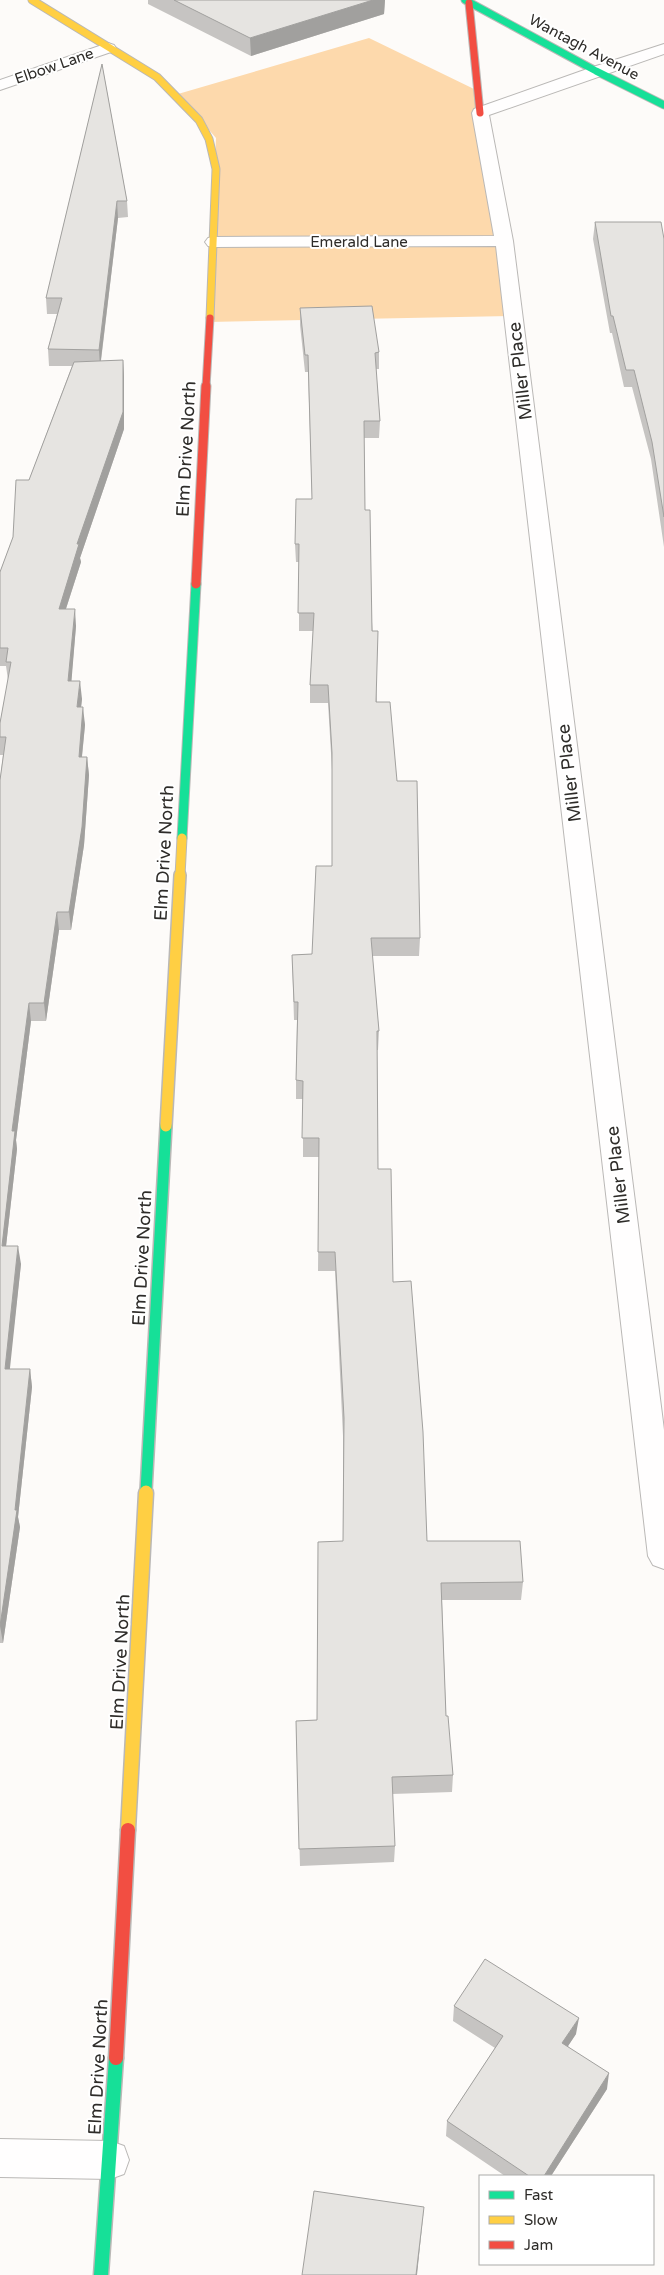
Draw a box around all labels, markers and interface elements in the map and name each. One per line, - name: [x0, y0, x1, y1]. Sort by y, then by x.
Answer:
- street label: Wantagh Avenue: [526, 10, 642, 84]
- street label: Elbow Lane: [12, 44, 96, 88]
- street label: Emerald Lane: [310, 233, 408, 251]
- street label: Miller Place: [503, 321, 537, 421]
- street label: Elm Drive North: [171, 380, 201, 518]
- street label: Miller Place: [552, 723, 586, 823]
- street label: Elm Drive North: [149, 784, 179, 922]
- street label: Miller Place: [601, 1125, 635, 1225]
- street label: Elm Drive North: [127, 1189, 157, 1327]
- street label: Elm Drive North: [105, 1593, 135, 1731]
- street label: Elm Drive North: [83, 1998, 113, 2136]
- legend: [479, 2175, 654, 2265]
- text: Fast: [524, 2186, 554, 2204]
- text: Slow: [524, 2211, 558, 2229]
- text: Jam: [524, 2236, 553, 2254]

